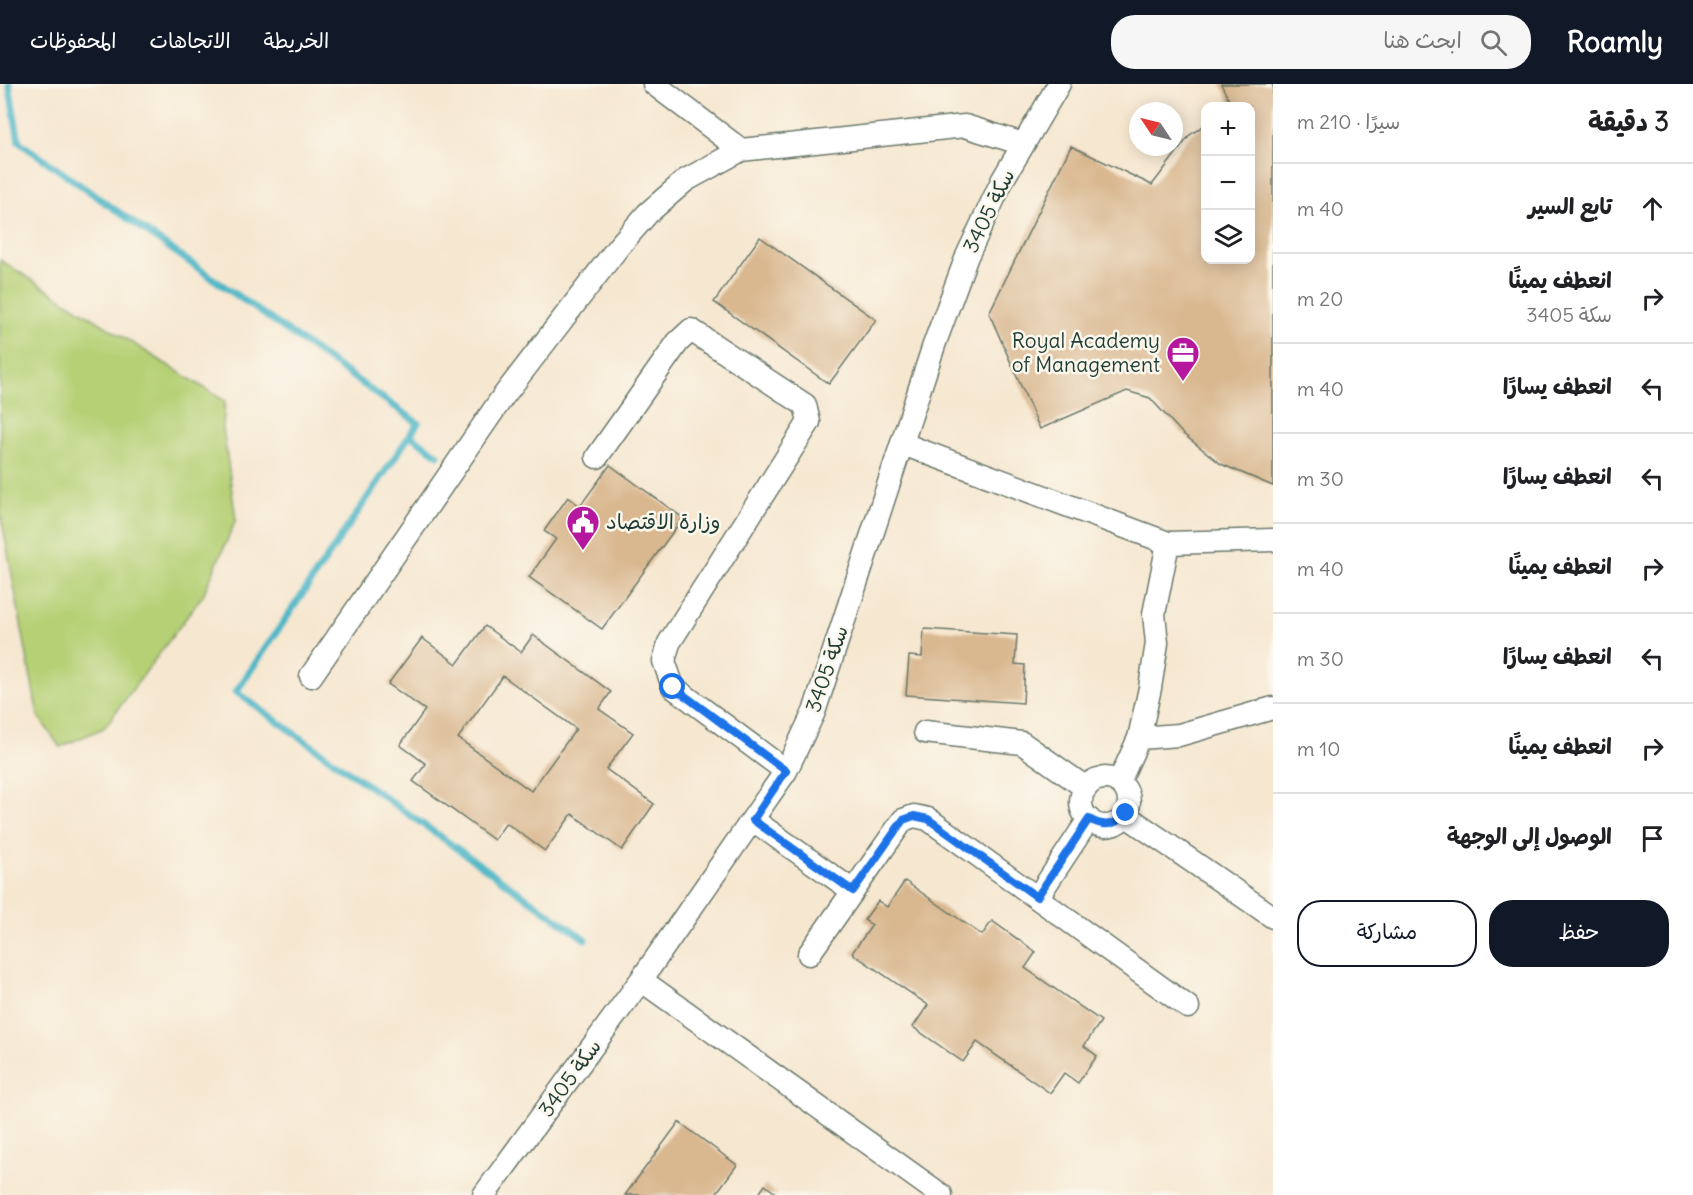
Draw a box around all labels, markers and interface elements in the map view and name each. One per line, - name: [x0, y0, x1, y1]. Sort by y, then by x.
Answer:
- search box: [1111, 15, 1531, 69]
- text: Roamly: [1567, 24, 1663, 60]
- text: ابحث هنا: [1383, 26, 1462, 54]
- icon: search: [1477, 26, 1510, 59]
- text: المحفوظات: [30, 27, 116, 54]
- text: الاتجاهات: [149, 27, 231, 54]
- text: الخريطة: [264, 27, 329, 54]
- north arrow: [1129, 102, 1183, 156]
- map controls: [1201, 102, 1255, 264]
- button: +: [1201, 102, 1255, 156]
- text: 3 دقيقة: [1588, 105, 1669, 138]
- text: سيرًا · 210 m: [1297, 109, 1400, 134]
- button: −: [1201, 156, 1255, 210]
- street label: سكة 3405: [957, 164, 1020, 257]
- text: تابع السير: [1528, 192, 1612, 220]
- icon: ahead: [1636, 192, 1669, 225]
- text: 40 m: [1297, 196, 1344, 221]
- button: layers: [1201, 210, 1255, 264]
- text: انعطف يمينًا: [1509, 266, 1612, 294]
- icon: right: [1636, 282, 1669, 315]
- text: 20 m: [1297, 286, 1343, 311]
- text: سكة 3405: [1526, 302, 1612, 327]
- place label: Royal Academy of Management: [1012, 327, 1160, 378]
- office icon: Royal Academy of Management: [1165, 335, 1201, 382]
- text: انعطف يسارًا: [1503, 372, 1612, 400]
- icon: left: [1636, 372, 1669, 405]
- text: 40 m: [1297, 376, 1344, 401]
- text: انعطف يسارًا: [1503, 462, 1612, 490]
- icon: left: [1636, 462, 1669, 495]
- text: 30 m: [1297, 466, 1344, 491]
- public building icon: وزارة الاقتصاد: [565, 504, 601, 551]
- place label: وزارة الاقتصاد: [606, 508, 720, 535]
- text: انعطف يمينًا: [1509, 552, 1612, 580]
- icon: right: [1636, 552, 1669, 585]
- text: 40 m: [1297, 556, 1344, 581]
- street label: سكة 3405: [799, 622, 854, 716]
- text: انعطف يسارًا: [1503, 642, 1612, 670]
- icon: left: [1636, 642, 1669, 675]
- text: 30 m: [1297, 646, 1344, 671]
- route start: [659, 673, 685, 699]
- text: انعطف يمينًا: [1509, 732, 1612, 760]
- icon: right: [1636, 732, 1669, 765]
- text: 10 m: [1297, 736, 1340, 761]
- route end: [1112, 799, 1138, 825]
- text: الوصول إلى الوجهة: [1447, 822, 1612, 850]
- icon: arrive: [1636, 822, 1669, 855]
- button: مشاركة: [1297, 900, 1477, 967]
- button: حفظ: [1489, 900, 1669, 967]
- street label: سكة 3405: [532, 1033, 607, 1122]

